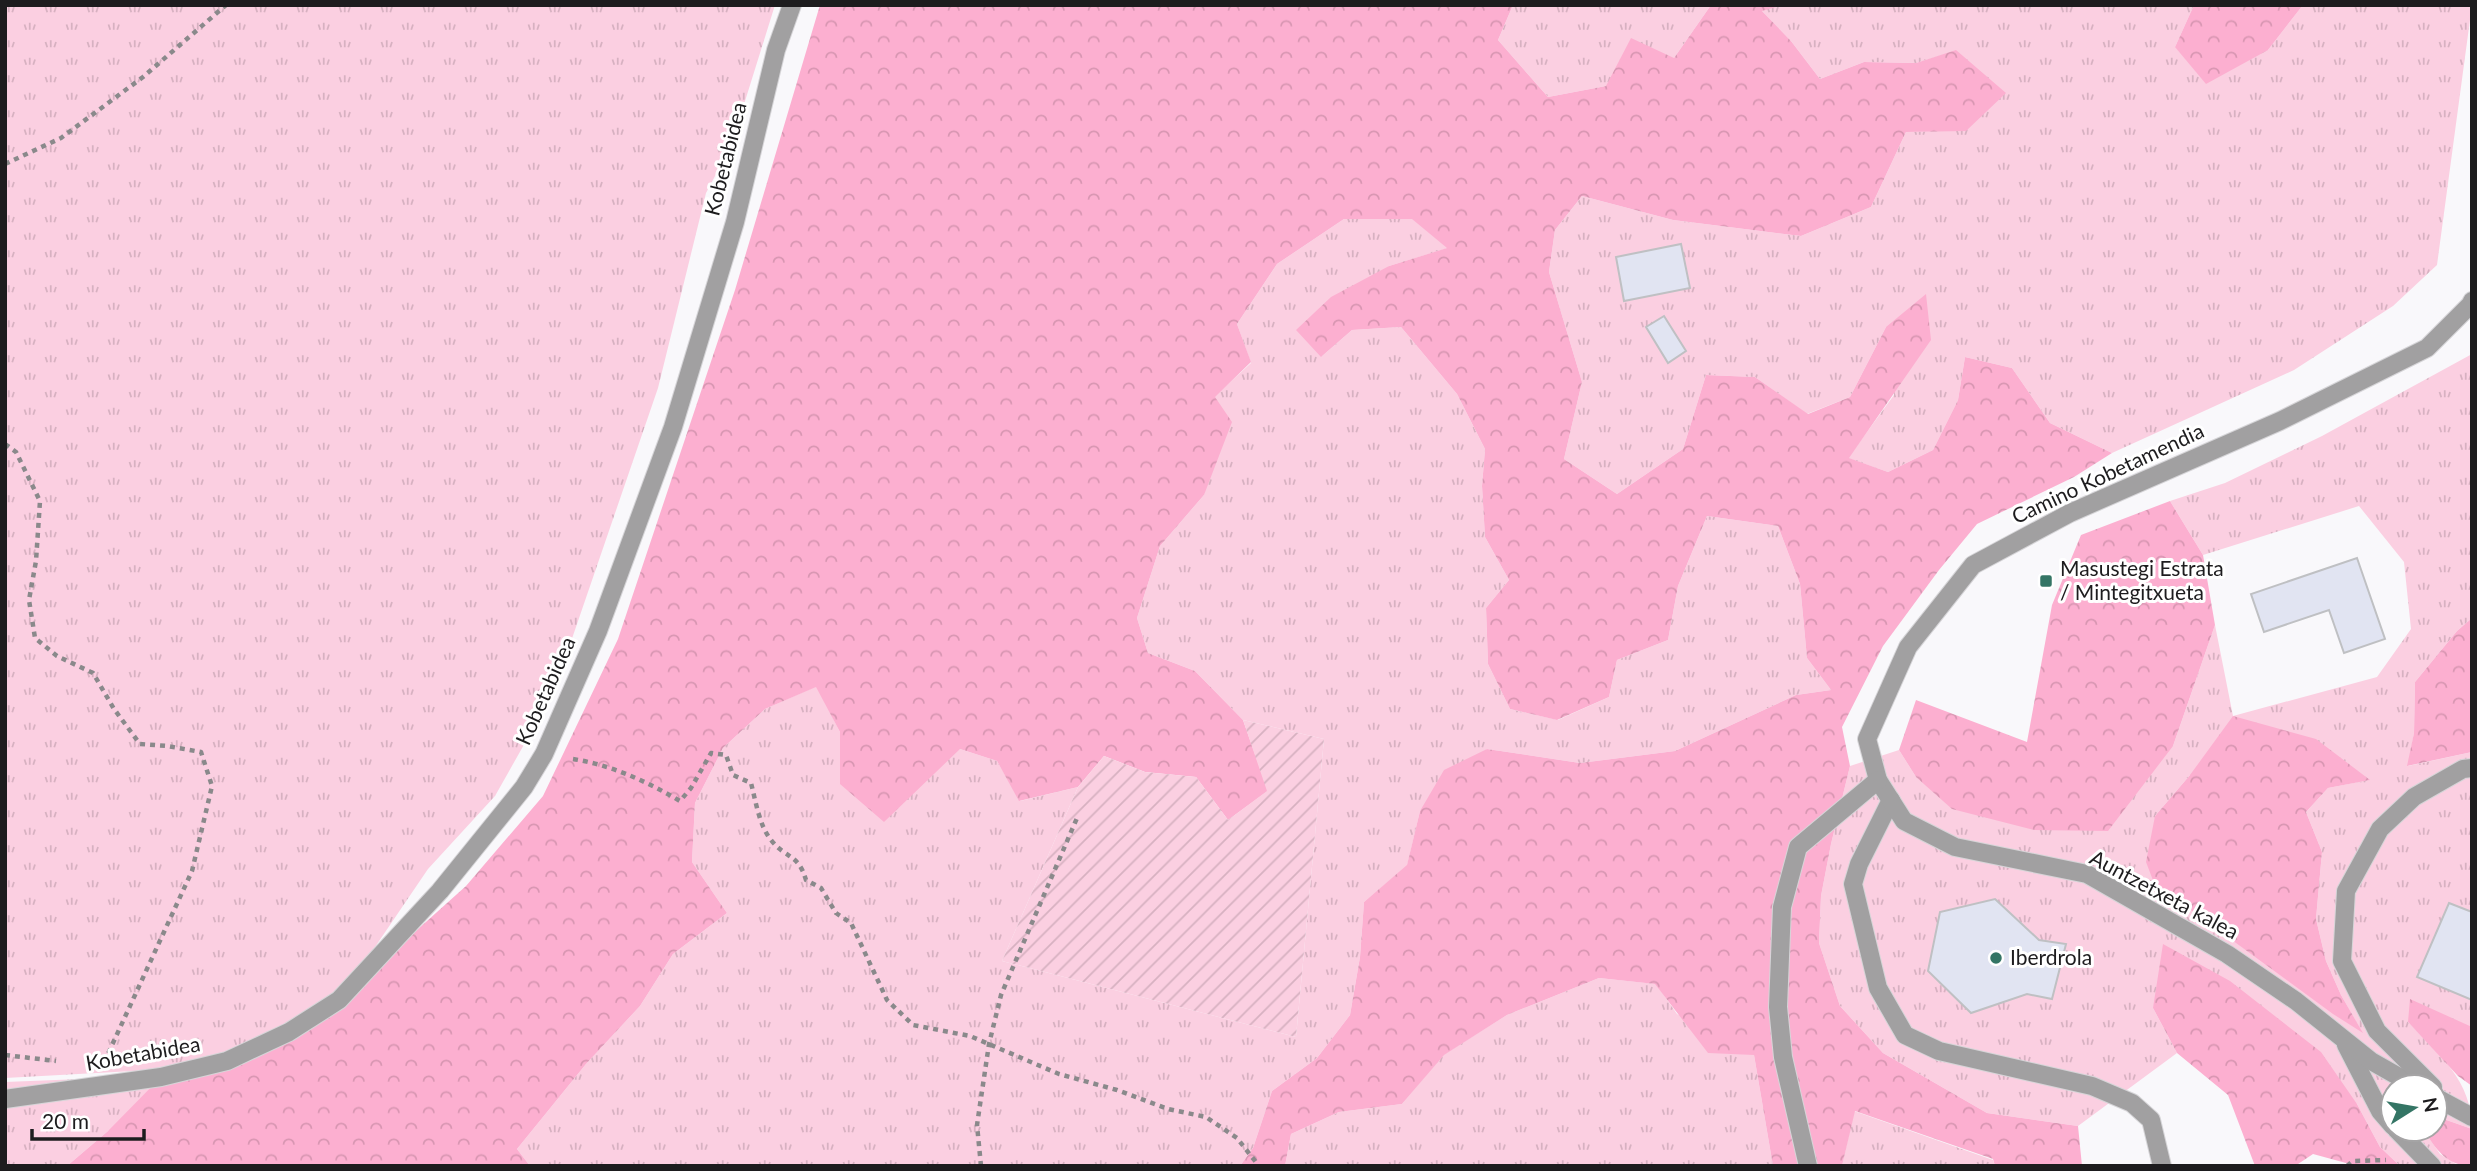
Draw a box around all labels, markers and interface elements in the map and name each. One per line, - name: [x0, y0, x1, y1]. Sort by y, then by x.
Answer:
- street label: Kobetabidea: [698, 99, 751, 218]
- street label: Camino Kobetamendia: [2007, 417, 2207, 528]
- place label: Masustegi Estrata / Mintegitxueta: [2060, 555, 2224, 604]
- marker: Masustegi Estrata / Mintegitxueta: [2038, 573, 2054, 589]
- street label: Kobetabidea: [510, 632, 580, 748]
- street label: Auntzetxeta kalea: [2086, 844, 2243, 943]
- place label: Iberdrola: [2010, 944, 2092, 969]
- marker: Iberdrola: [1988, 950, 2004, 966]
- street label: Kobetabidea: [84, 1030, 202, 1075]
- north arrow: [2379, 1073, 2449, 1143]
- text: N: [2418, 1095, 2444, 1114]
- scale bar: [32, 1098, 144, 1142]
- text: 20 m: [42, 1108, 89, 1133]

